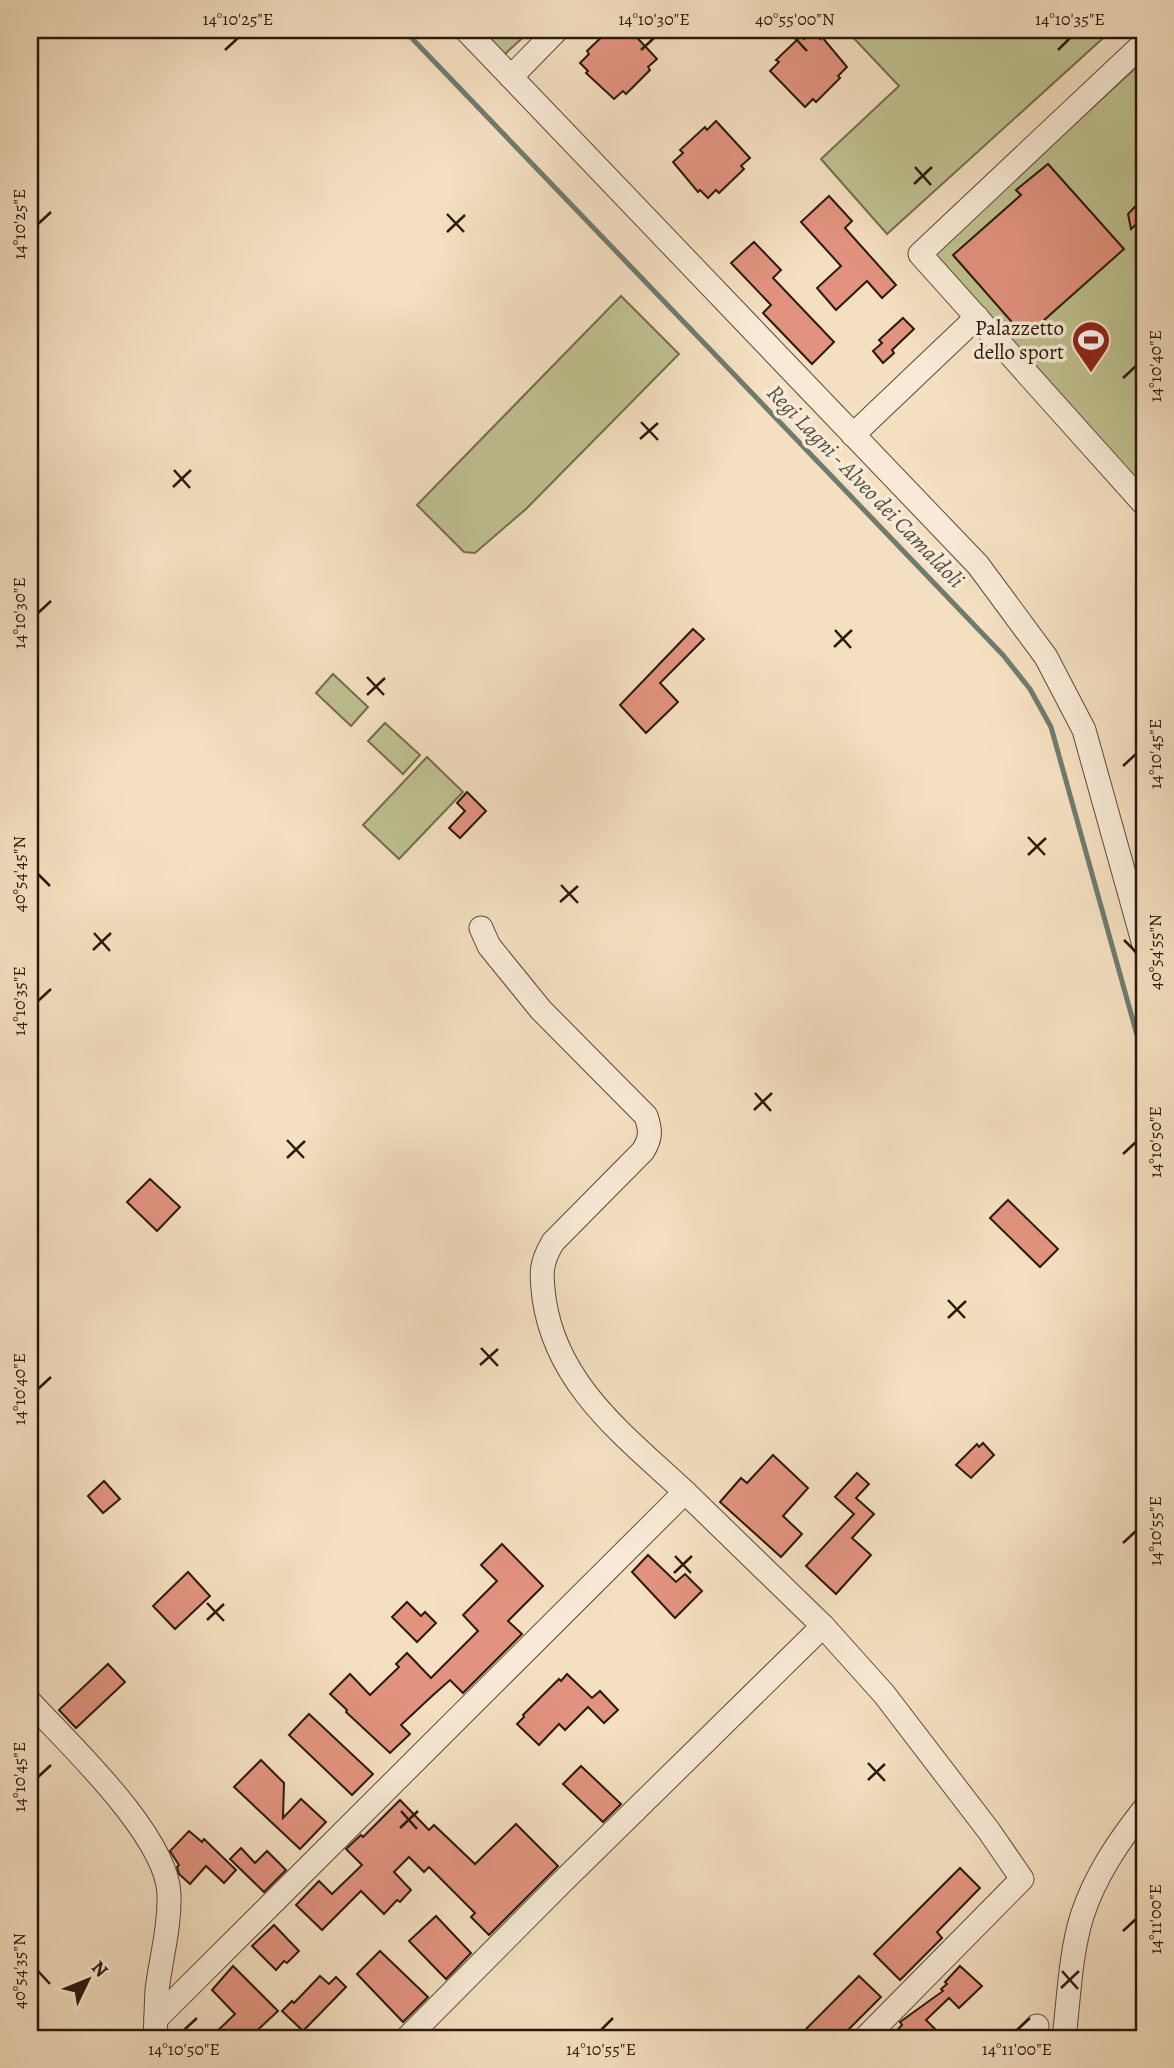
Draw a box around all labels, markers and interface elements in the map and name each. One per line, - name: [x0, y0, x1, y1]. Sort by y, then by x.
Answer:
- text: 14°10'25"E: [203, 7, 273, 31]
- text: 14°10'30"E: [618, 7, 690, 31]
- text: 40°55'00"N: [755, 7, 835, 31]
- text: 14°10'35"E: [1035, 7, 1105, 31]
- text: 14°10'25"E: [7, 189, 31, 259]
- place label: Palazzetto dello sport: [973, 314, 1064, 366]
- sports icon: Palazzetto dello sport: [1070, 319, 1112, 374]
- text: 14°10'40"E: [1143, 330, 1167, 402]
- water label: Regi Lagni - Alveo dei Camaldoli: [760, 378, 971, 595]
- text: 14°10'30"E: [7, 577, 31, 649]
- text: 14°10'45"E: [1143, 719, 1167, 789]
- text: 40°54'45"N: [7, 836, 31, 912]
- text: 40°54'55"N: [1143, 914, 1167, 990]
- text: 14°10'35"E: [7, 966, 31, 1036]
- text: 14°10'50"E: [1143, 1106, 1167, 1178]
- text: 14°10'40"E: [7, 1353, 31, 1425]
- text: 14°10'55"E: [1143, 1496, 1167, 1566]
- text: 14°10'45"E: [7, 1742, 31, 1812]
- text: 14°11'00"E: [1143, 1884, 1167, 1954]
- text: 40°54'35"N: [7, 1933, 31, 2009]
- north arrow: [52, 1946, 122, 2016]
- text: N: [85, 1955, 114, 1983]
- text: 14°10'50"E: [148, 2037, 220, 2061]
- text: 14°10'55"E: [566, 2037, 636, 2061]
- text: 14°11'00"E: [982, 2037, 1052, 2061]

